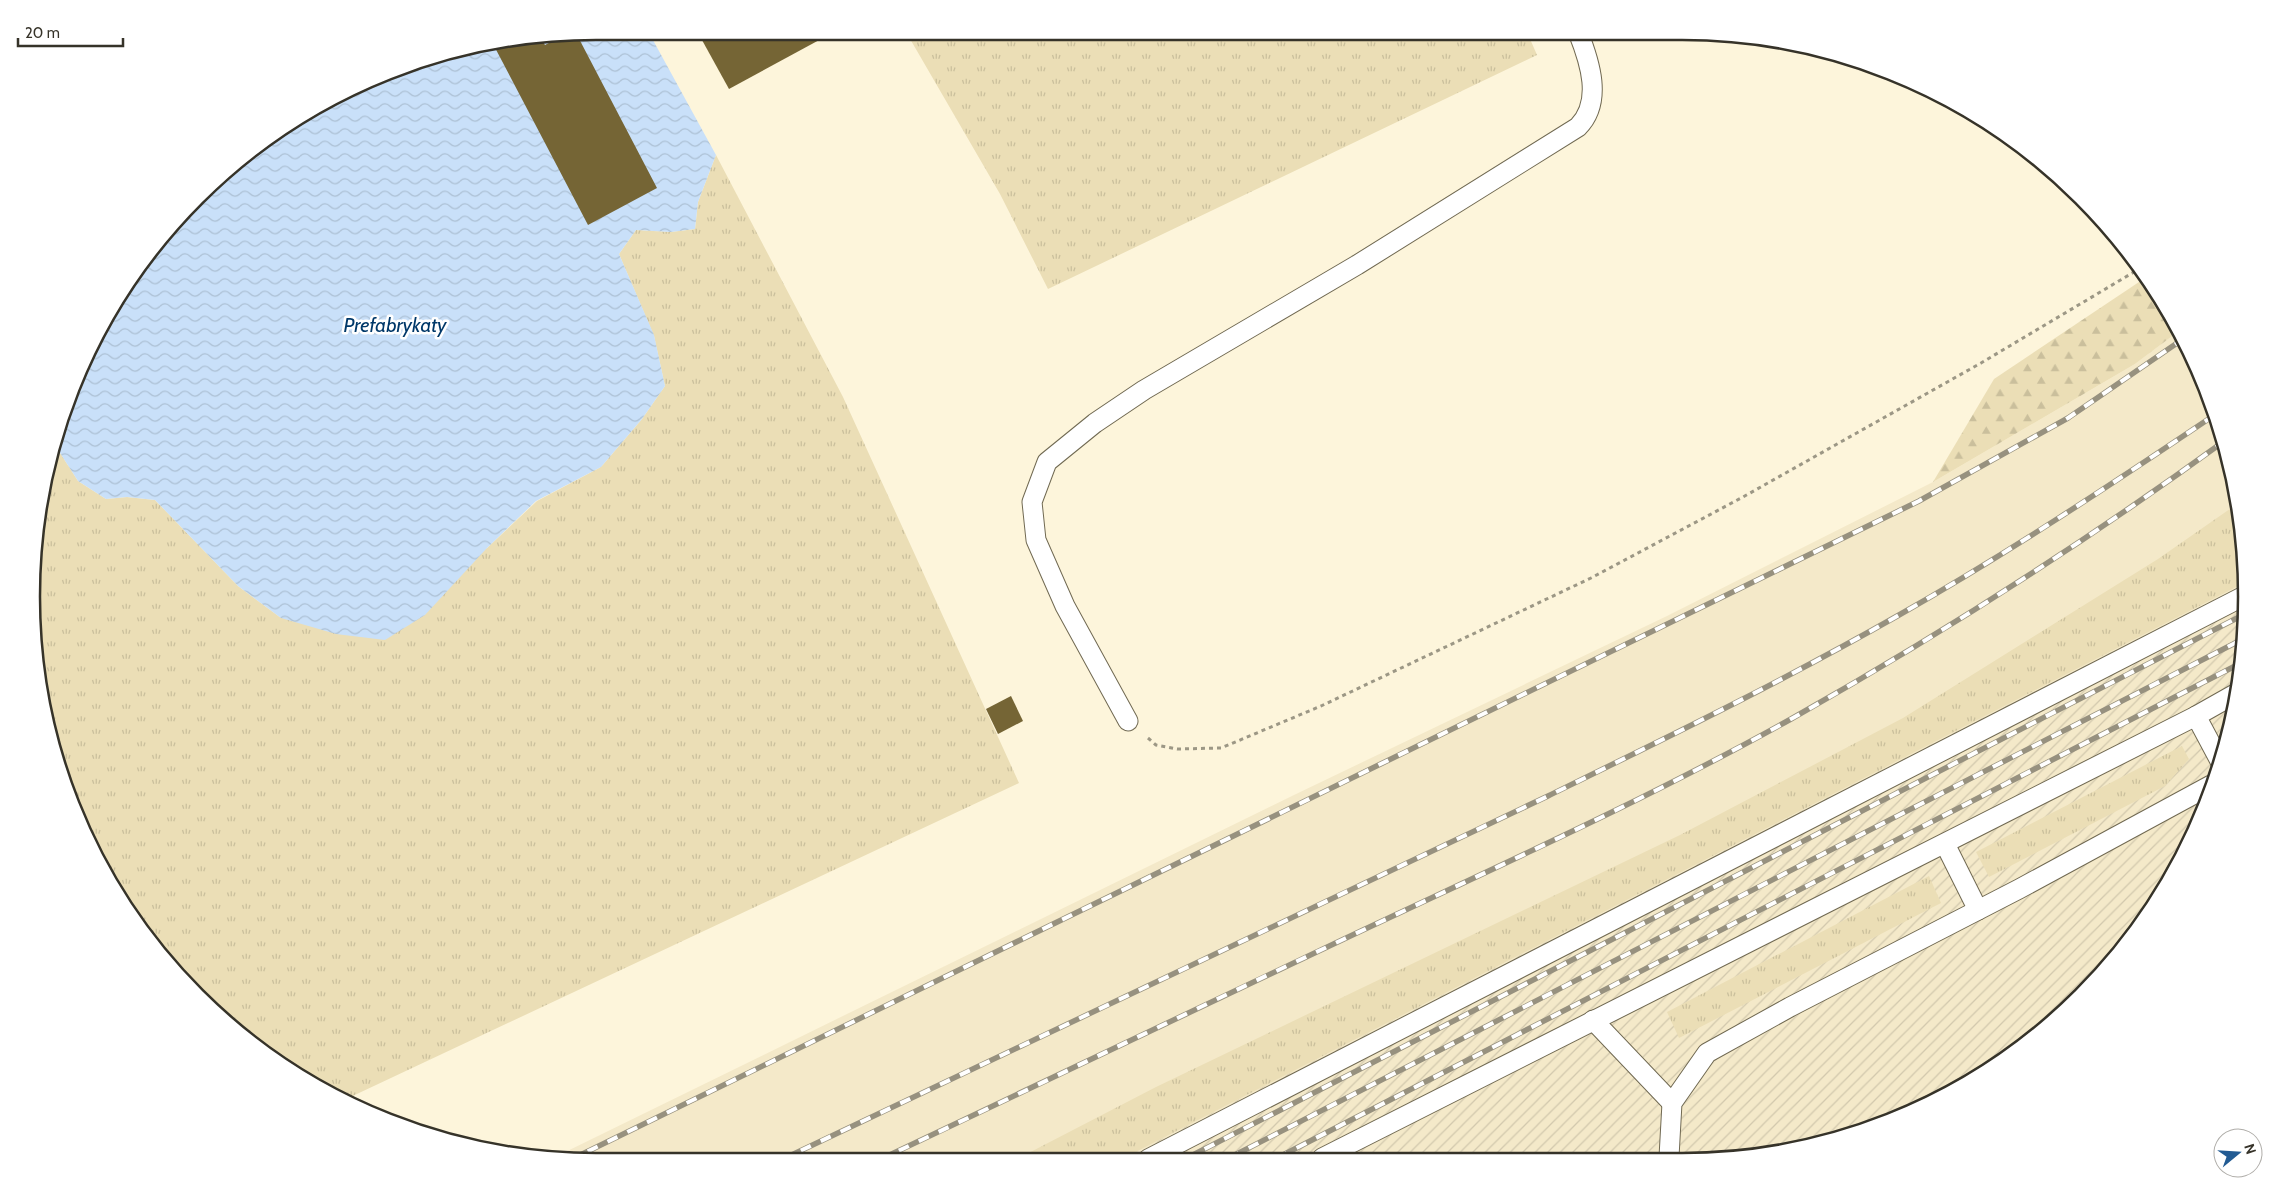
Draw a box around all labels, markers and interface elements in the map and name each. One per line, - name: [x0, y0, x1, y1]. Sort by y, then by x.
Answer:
- scale bar: [18, 15, 122, 47]
- text: 20 m: [25, 24, 60, 42]
- water label: Prefabrykaty: [344, 313, 447, 337]
- north arrow: [2213, 1128, 2263, 1178]
- text: N: [2240, 1141, 2260, 1156]

